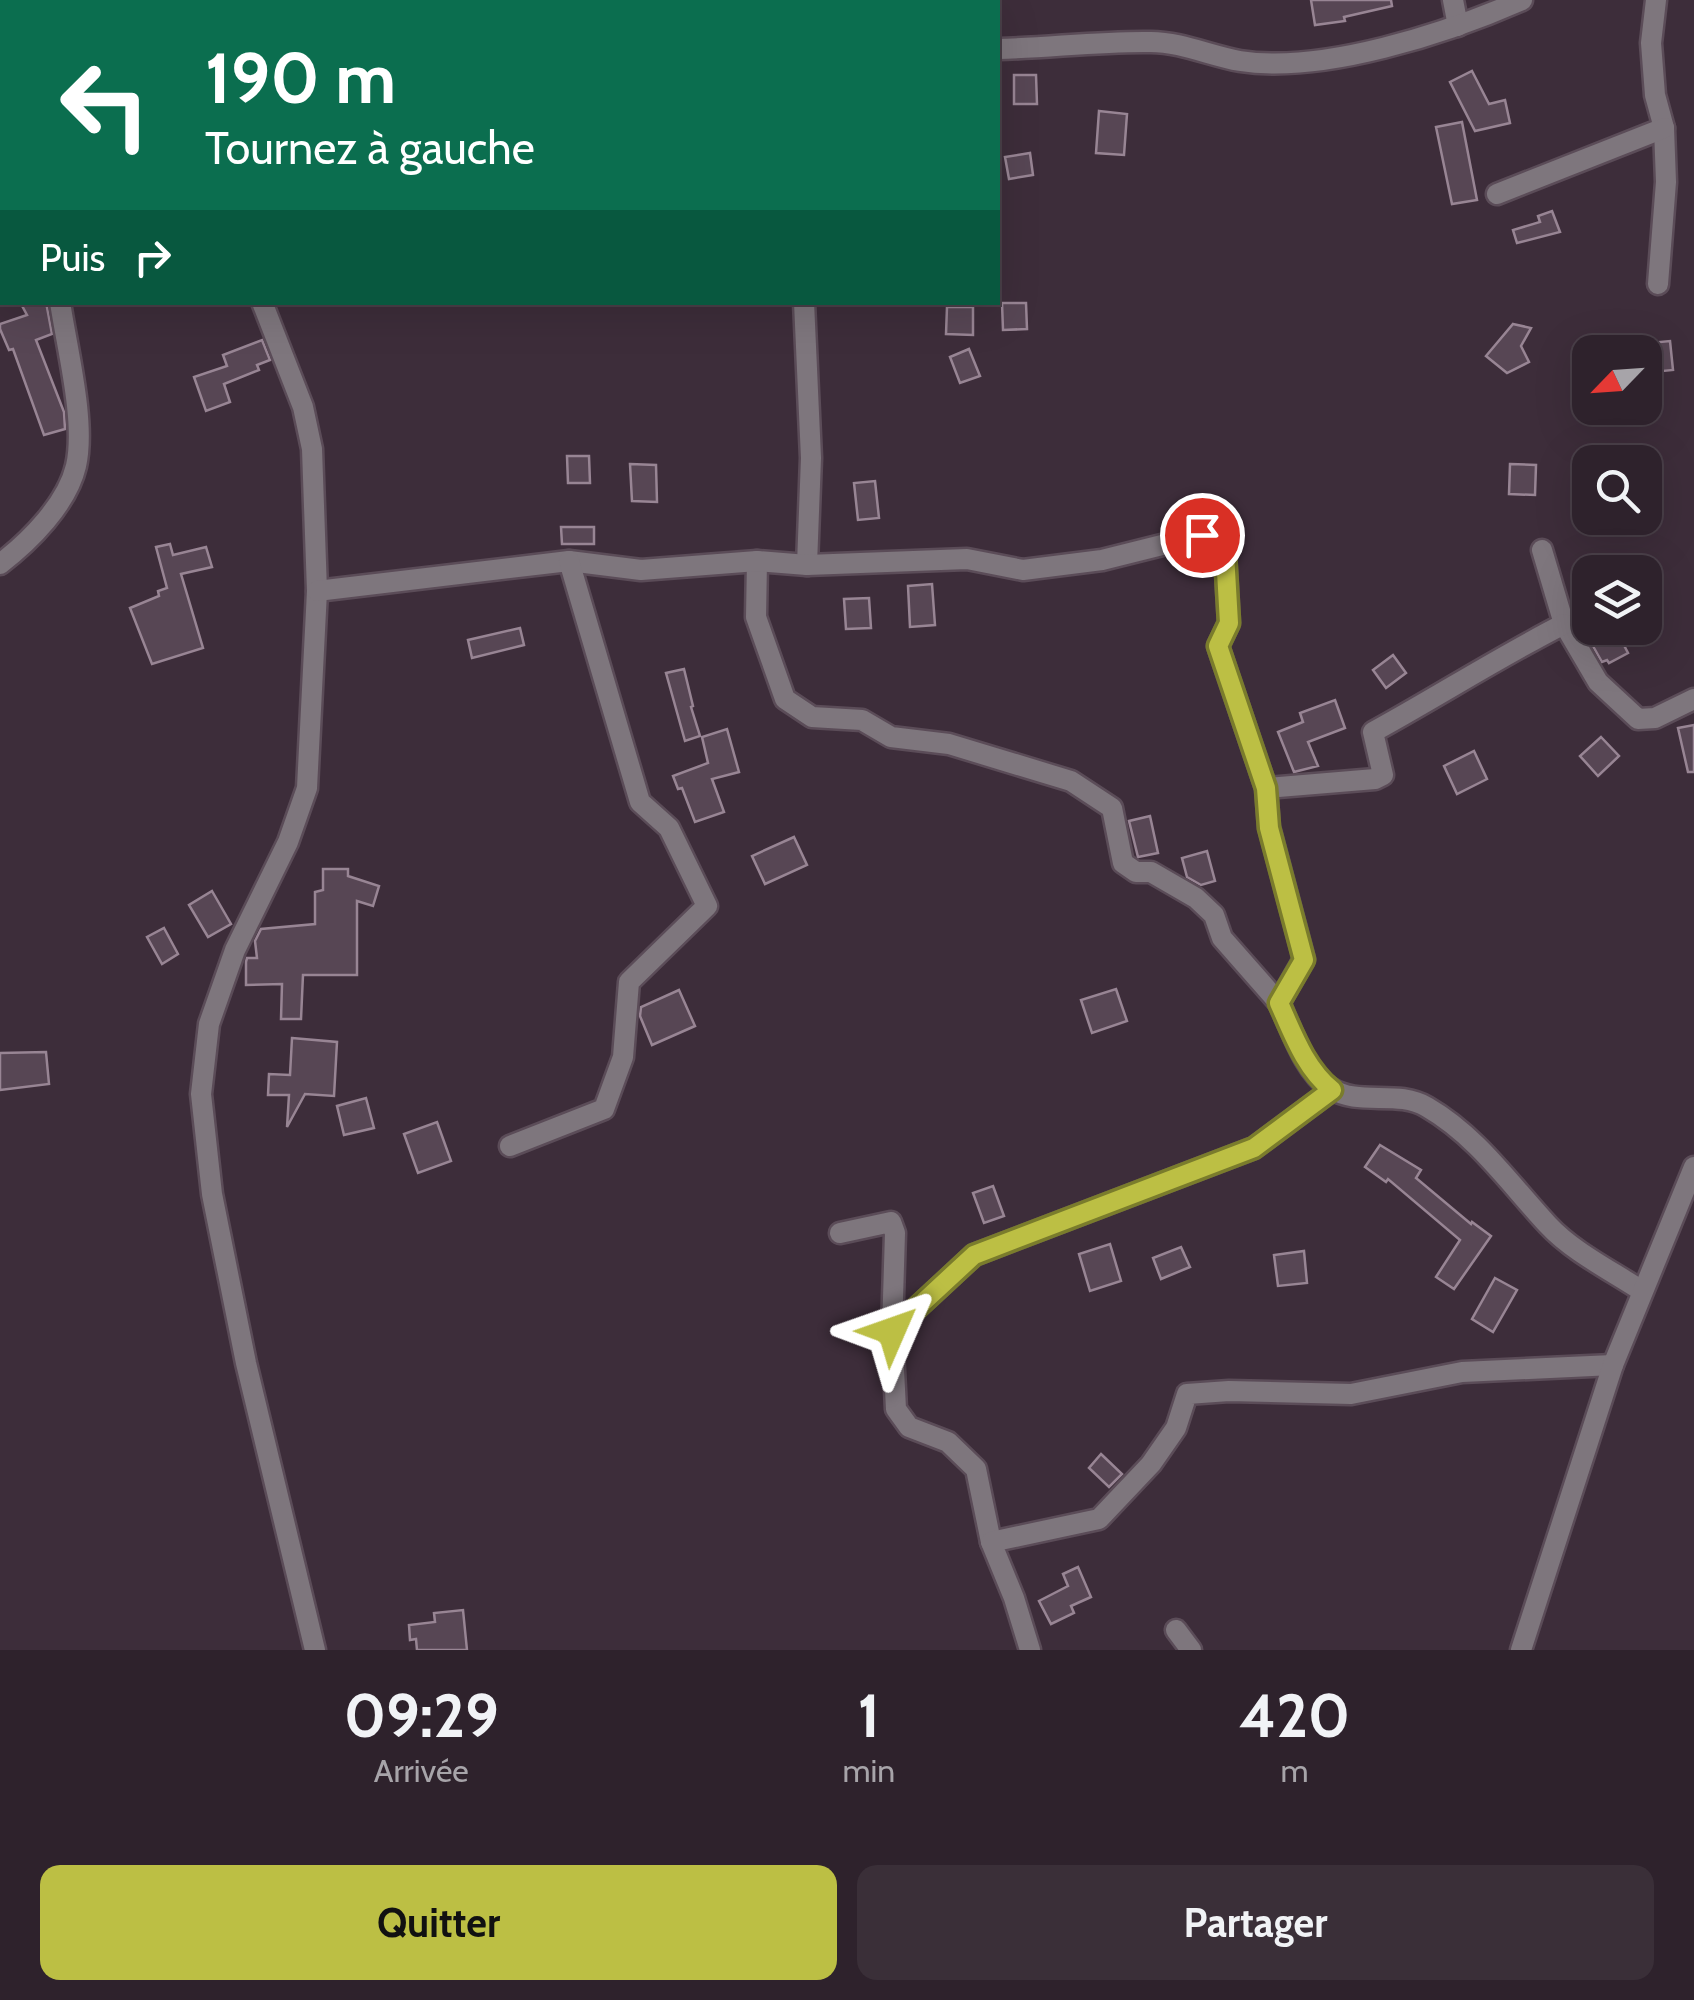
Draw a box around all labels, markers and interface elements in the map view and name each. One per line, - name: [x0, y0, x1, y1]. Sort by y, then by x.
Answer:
- text: 190 m: [205, 35, 396, 121]
- icon: left: [40, 40, 170, 170]
- text: Tournez à gauche: [205, 121, 535, 175]
- icon: right: [125, 230, 180, 285]
- text: Puis: [40, 234, 105, 281]
- north arrow: [1572, 335, 1662, 425]
- map controls: [1572, 335, 1662, 645]
- button: search: [1572, 445, 1662, 535]
- pin: [1160, 493, 1245, 578]
- icon: arrive: [1175, 508, 1230, 563]
- button: layers: [1572, 555, 1662, 645]
- position arrow: [840, 1279, 944, 1383]
- text: 09:29: [344, 1679, 499, 1752]
- text: 1: [858, 1679, 880, 1752]
- text: 420: [1239, 1679, 1350, 1752]
- text: Arrivée: [374, 1751, 469, 1790]
- text: min: [842, 1751, 895, 1790]
- text: m: [1281, 1751, 1309, 1790]
- button: Quitter: [40, 1865, 837, 1980]
- button: Partager: [857, 1865, 1654, 1980]

